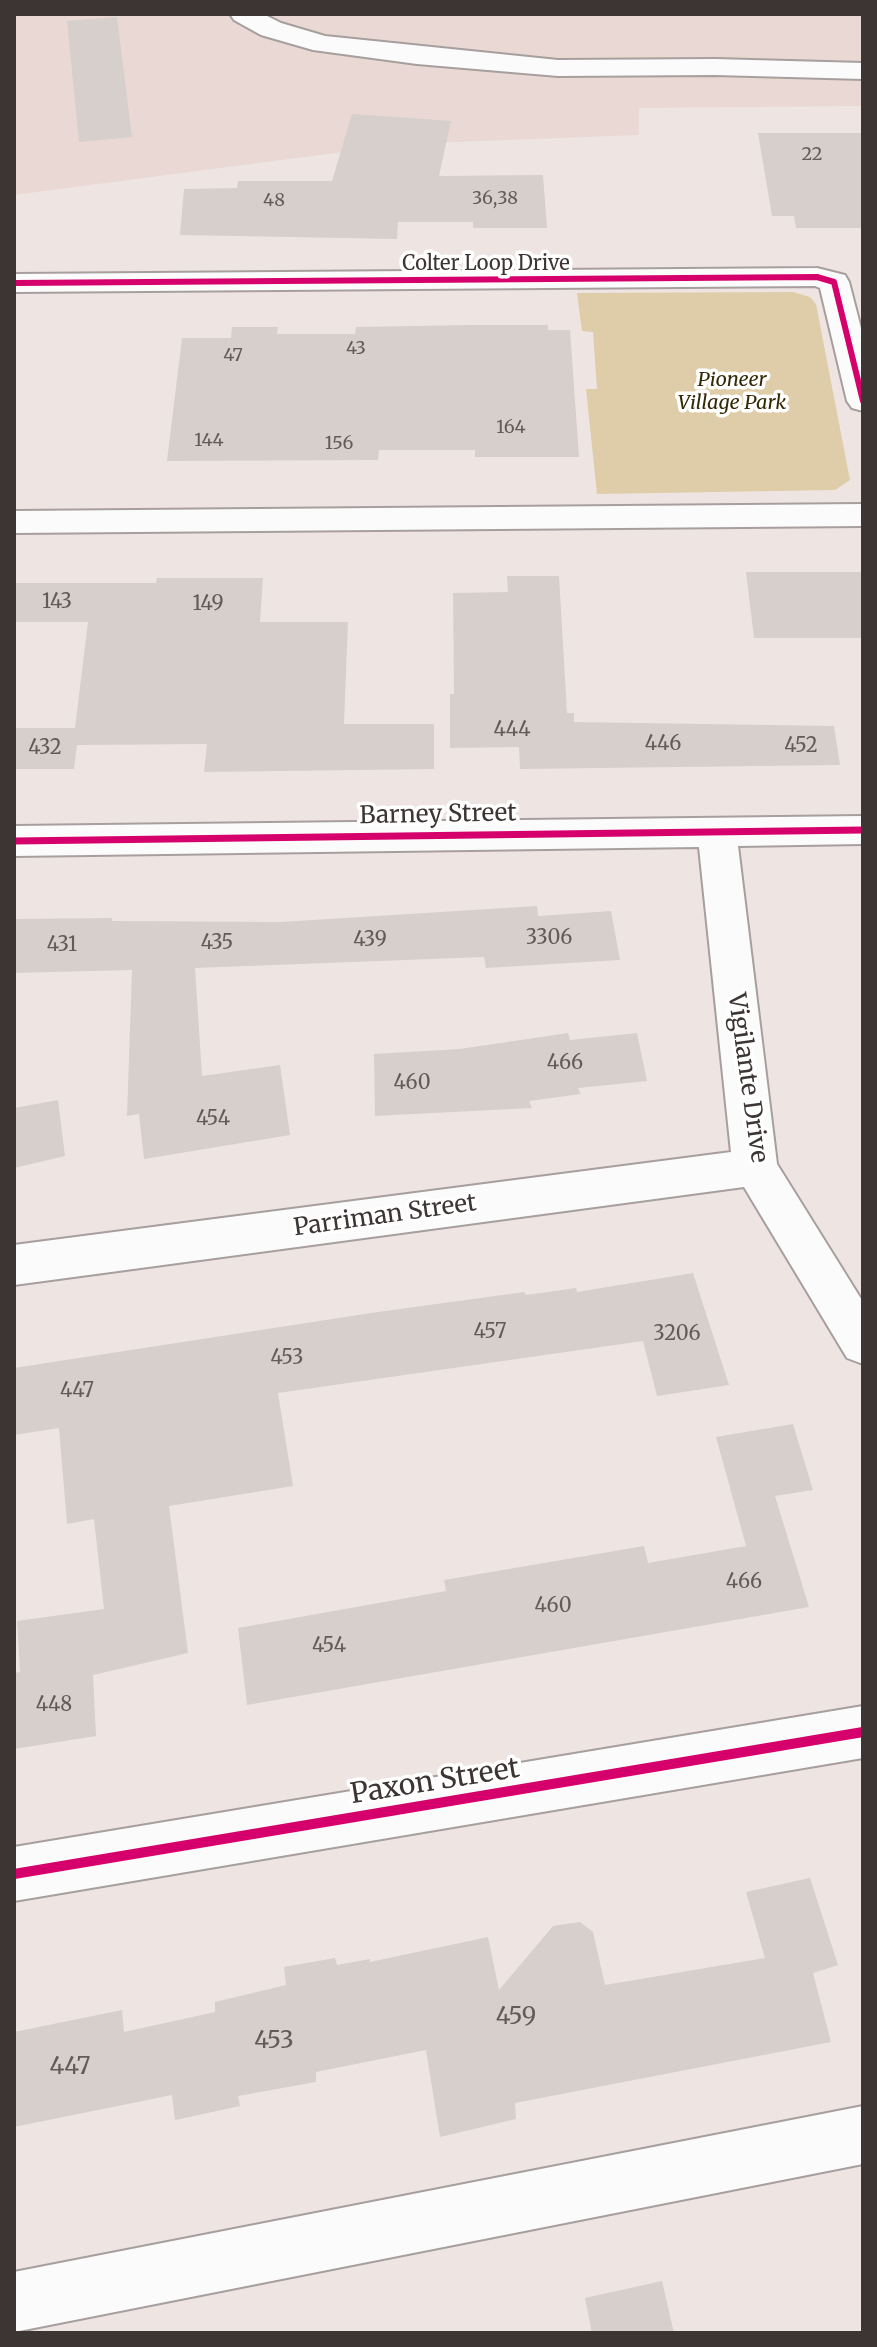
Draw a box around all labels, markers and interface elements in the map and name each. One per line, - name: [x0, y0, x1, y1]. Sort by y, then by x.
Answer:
- house number: 22: [801, 144, 823, 166]
- house number: 36,38: [472, 188, 518, 210]
- house number: 48: [263, 190, 285, 212]
- street label: Colter Loop Drive: [402, 252, 570, 276]
- house number: 43: [346, 338, 366, 360]
- house number: 47: [223, 345, 243, 367]
- park label: Pioneer Village Park: [678, 368, 786, 415]
- house number: 164: [496, 417, 526, 439]
- house number: 144: [194, 430, 224, 452]
- house number: 156: [325, 433, 353, 455]
- house number: 143: [42, 590, 72, 614]
- house number: 149: [192, 592, 224, 616]
- house number: 444: [494, 718, 530, 742]
- house number: 446: [645, 732, 681, 756]
- house number: 452: [784, 734, 818, 758]
- house number: 432: [28, 736, 62, 760]
- street label: Barney Street: [359, 799, 517, 831]
- house number: 3306: [526, 926, 572, 950]
- house number: 439: [353, 928, 387, 952]
- house number: 435: [201, 931, 233, 955]
- house number: 431: [47, 933, 77, 957]
- street label: Vigilante Drive: [721, 991, 773, 1165]
- house number: 466: [547, 1051, 583, 1075]
- house number: 460: [393, 1071, 431, 1095]
- house number: 454: [196, 1107, 230, 1131]
- street label: Parriman Street: [292, 1189, 478, 1243]
- house number: 457: [474, 1320, 506, 1344]
- house number: 3206: [653, 1322, 701, 1346]
- house number: 453: [271, 1346, 303, 1370]
- house number: 447: [60, 1379, 94, 1403]
- house number: 466: [726, 1570, 762, 1594]
- house number: 460: [534, 1594, 572, 1618]
- house number: 454: [312, 1634, 346, 1658]
- house number: 448: [36, 1693, 72, 1717]
- street label: Paxon Street: [348, 1752, 522, 1812]
- house number: 459: [496, 2003, 536, 2031]
- house number: 453: [254, 2027, 294, 2055]
- house number: 447: [50, 2053, 90, 2081]

